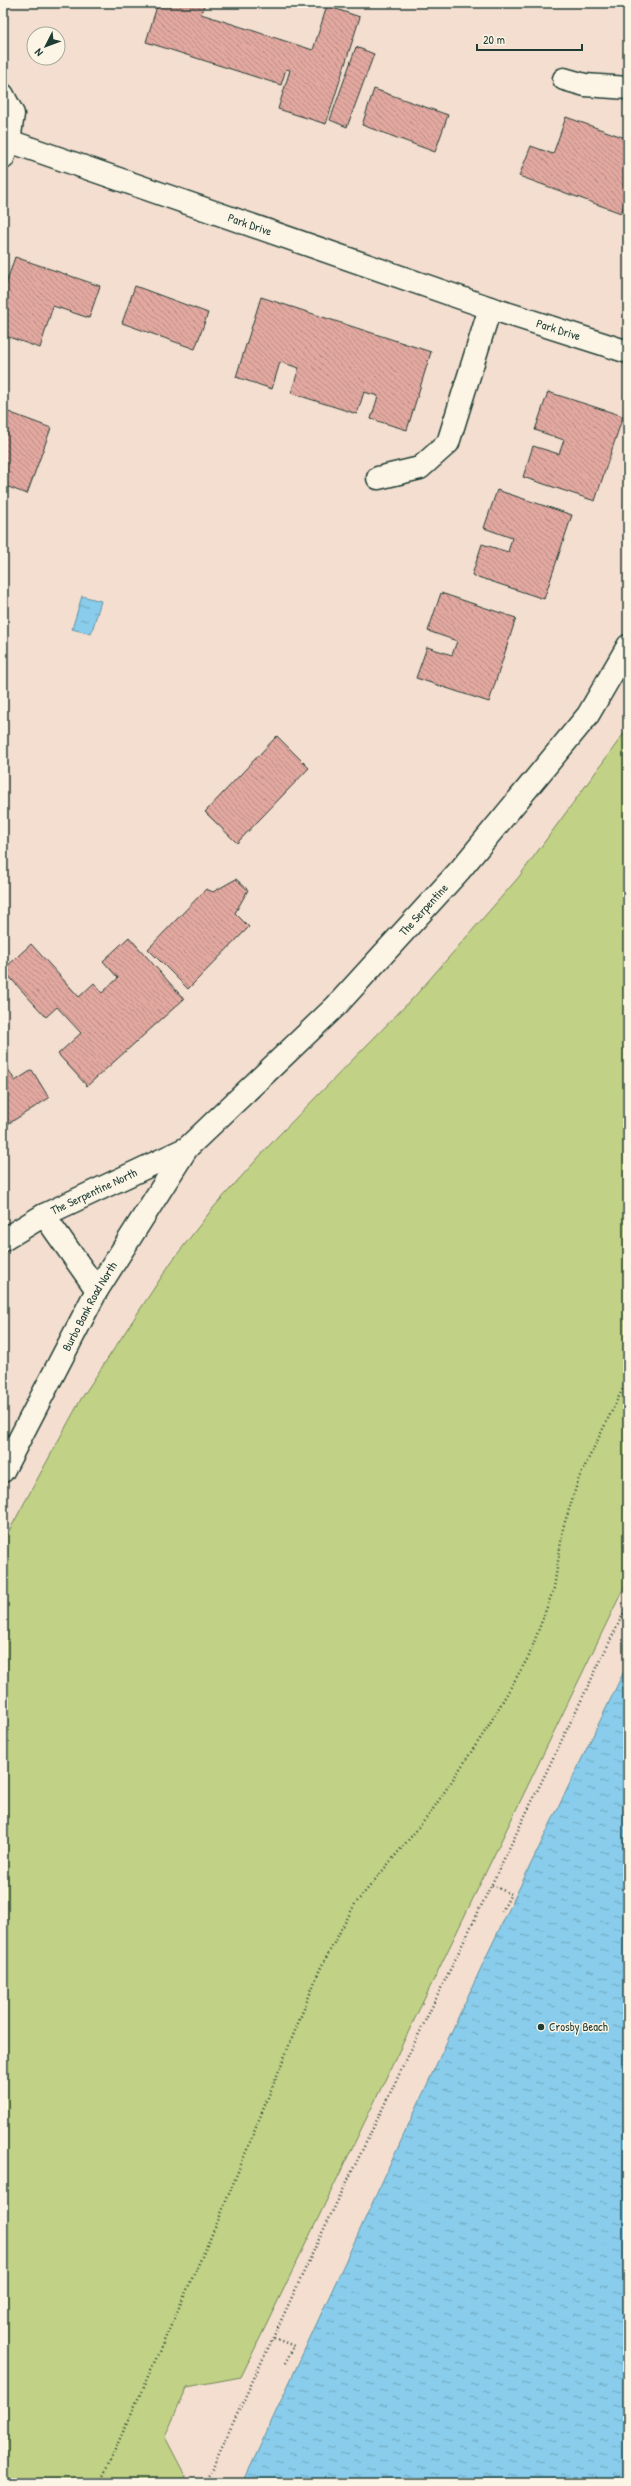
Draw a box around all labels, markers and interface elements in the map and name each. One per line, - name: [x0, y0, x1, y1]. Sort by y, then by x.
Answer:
- north arrow: [26, 26, 66, 66]
- scale bar: [477, 26, 582, 52]
- text: 20 m: [483, 31, 505, 48]
- text: N: [31, 46, 46, 60]
- street label: Park Drive: [226, 209, 275, 240]
- street label: Park Drive: [534, 314, 583, 344]
- street label: The Serpentine: [395, 879, 452, 939]
- street label: The Serpentine North: [48, 1164, 139, 1219]
- street label: Burbo Bank Road North: [58, 1258, 121, 1354]
- place label: Crosby Beach: [549, 2018, 608, 2035]
- marker: Crosby Beach: [536, 2022, 546, 2032]

